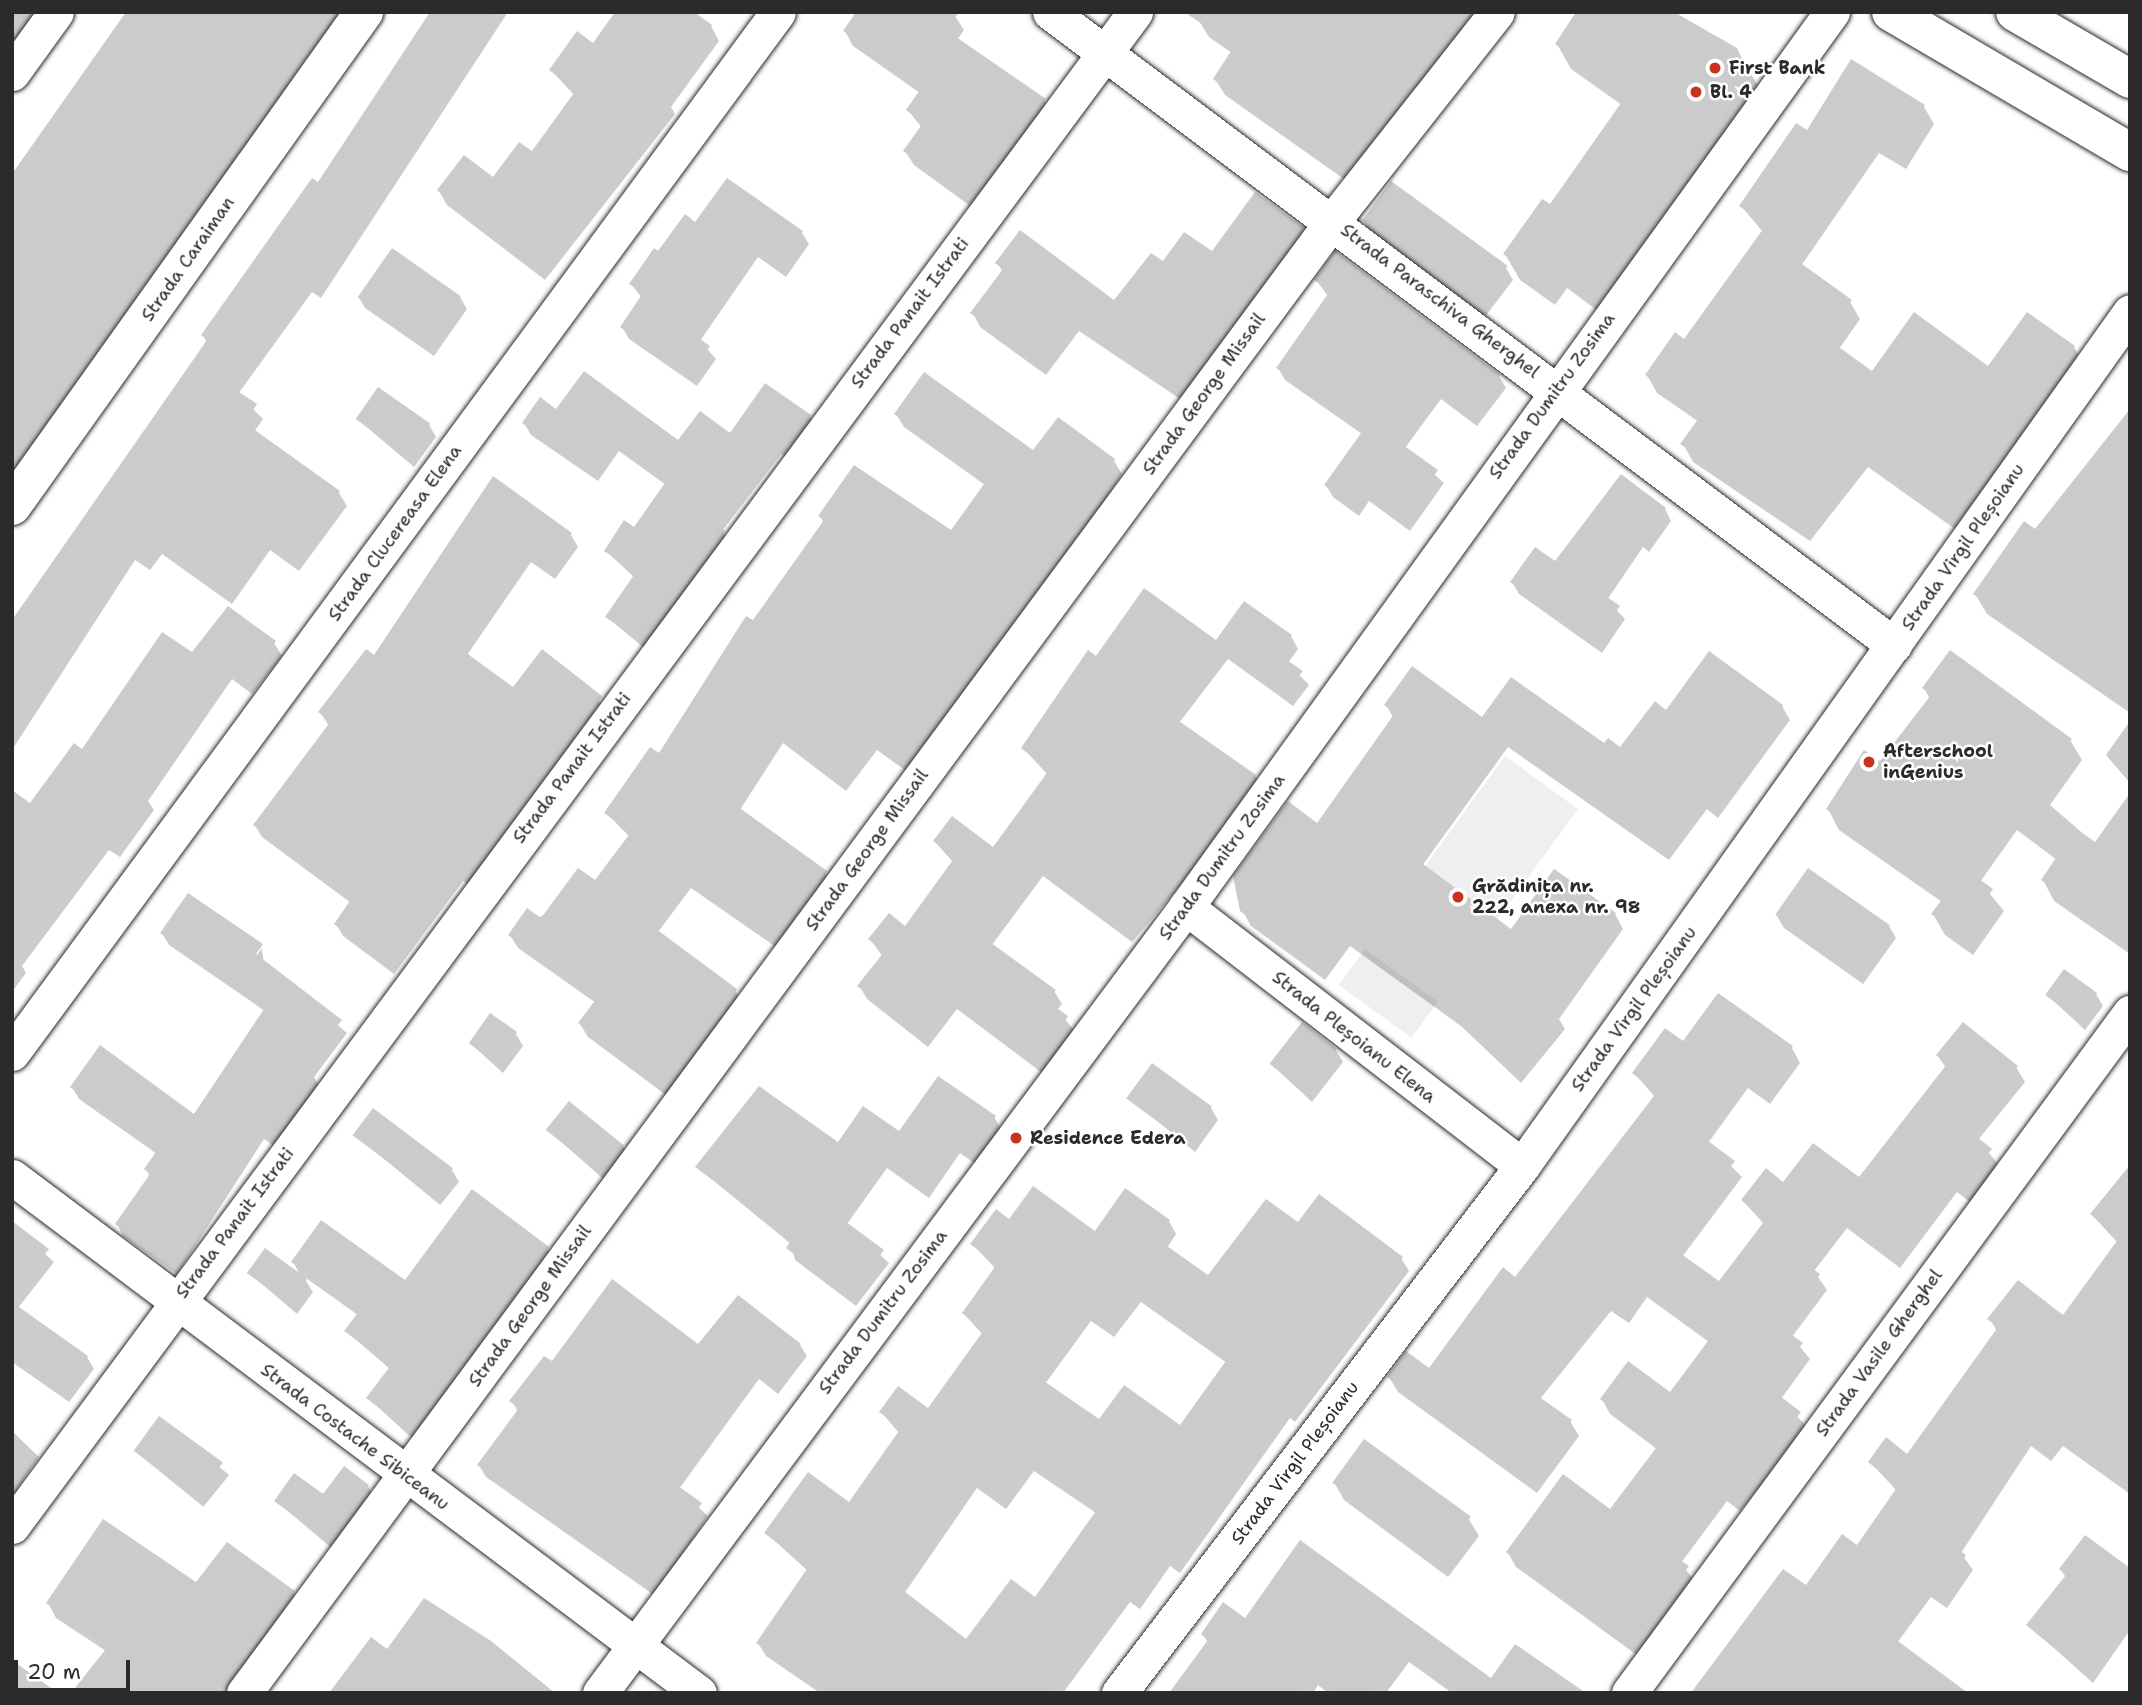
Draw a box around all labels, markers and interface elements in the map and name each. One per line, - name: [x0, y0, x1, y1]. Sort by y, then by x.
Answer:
- place label: First Bank: [1729, 57, 1826, 79]
- marker: First Bank: [1707, 60, 1723, 76]
- place label: Bl. 4: [1710, 81, 1752, 103]
- marker: Bl. 4: [1688, 84, 1704, 100]
- street label: Strada Caraiman: [137, 192, 239, 326]
- street label: Strada Paraschiva Gherghel: [1336, 219, 1544, 383]
- street label: Strada Panait Istrati: [846, 233, 974, 393]
- street label: Strada George Missail: [1138, 309, 1270, 479]
- street label: Strada Dumitru Zosima: [1484, 309, 1620, 483]
- street label: Strada Clucereasa Elena: [324, 441, 466, 625]
- street label: Strada Virgil Pleșoianu: [1897, 459, 2029, 635]
- street label: Strada Panait Istrati: [508, 688, 636, 848]
- place label: Afterschool inGenius: [1883, 741, 1993, 784]
- marker: Afterschool inGenius: [1861, 754, 1877, 770]
- street label: Strada George Missail: [801, 765, 933, 935]
- street label: Strada Dumitru Zosima: [1154, 770, 1290, 944]
- place label: Grădinița nr. 222, anexa nr. 98: [1472, 876, 1640, 918]
- marker: Grădinița nr. 222, anexa nr. 98: [1450, 889, 1466, 905]
- street label: Strada Virgil Pleșoianu: [1567, 922, 1701, 1096]
- street label: Strada Pleșoianu Elena: [1268, 966, 1440, 1108]
- place label: Residence Edera: [1030, 1127, 1185, 1149]
- marker: Residence Edera: [1008, 1130, 1024, 1146]
- street label: Strada Panait Istrati: [171, 1143, 299, 1303]
- street label: Strada George Missail: [464, 1221, 596, 1391]
- street label: Strada Dumitru Zosima: [814, 1226, 952, 1398]
- street label: Strada Vasile Gherghel: [1811, 1265, 1947, 1441]
- street label: Strada Costache Sibiceanu: [256, 1359, 454, 1515]
- street label: Strada Virgil Pleșoianu: [1227, 1377, 1363, 1549]
- scale bar: [18, 1646, 133, 1690]
- text: 20 m: [27, 1658, 81, 1686]

